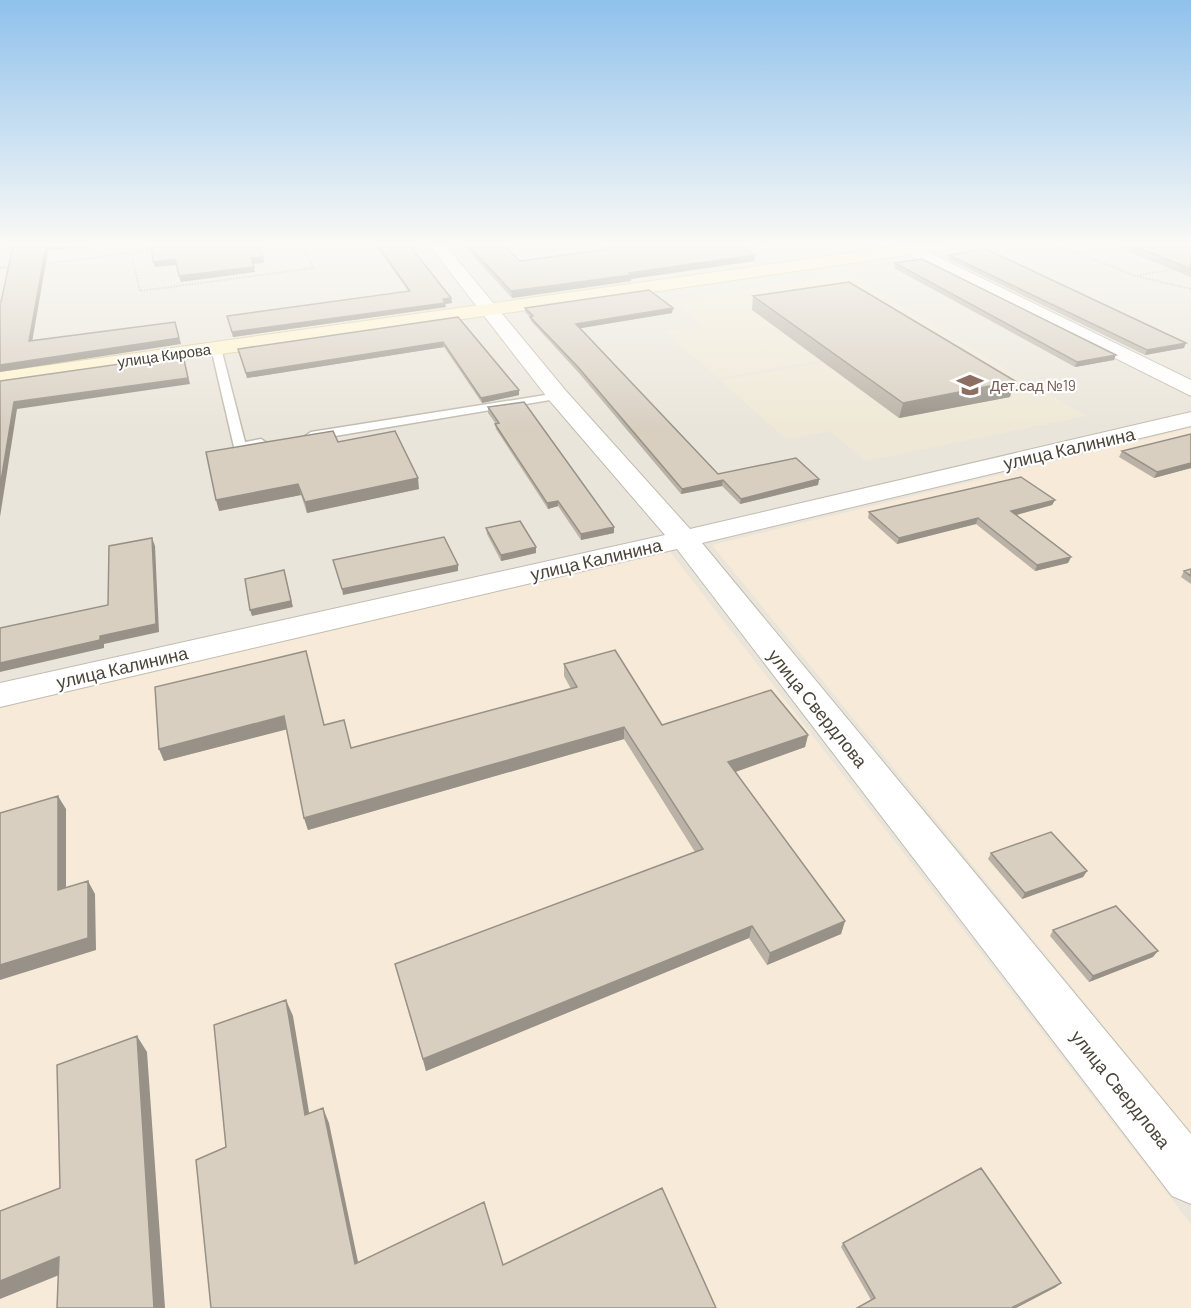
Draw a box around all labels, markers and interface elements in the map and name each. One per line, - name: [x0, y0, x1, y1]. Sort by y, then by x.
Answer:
- street label: улица Кирова: [116, 339, 213, 370]
- school or university icon: Дет.сад №19: [955, 370, 985, 400]
- place label: Дет.сад №19: [990, 376, 1076, 394]
- street label: улица Калинина: [1001, 422, 1138, 474]
- street label: улица Калинина: [528, 533, 665, 585]
- street label: улица Калинина: [54, 641, 191, 693]
- street label: улица Свердлова: [764, 644, 873, 772]
- street label: улица Свердлова: [1067, 1025, 1176, 1153]

